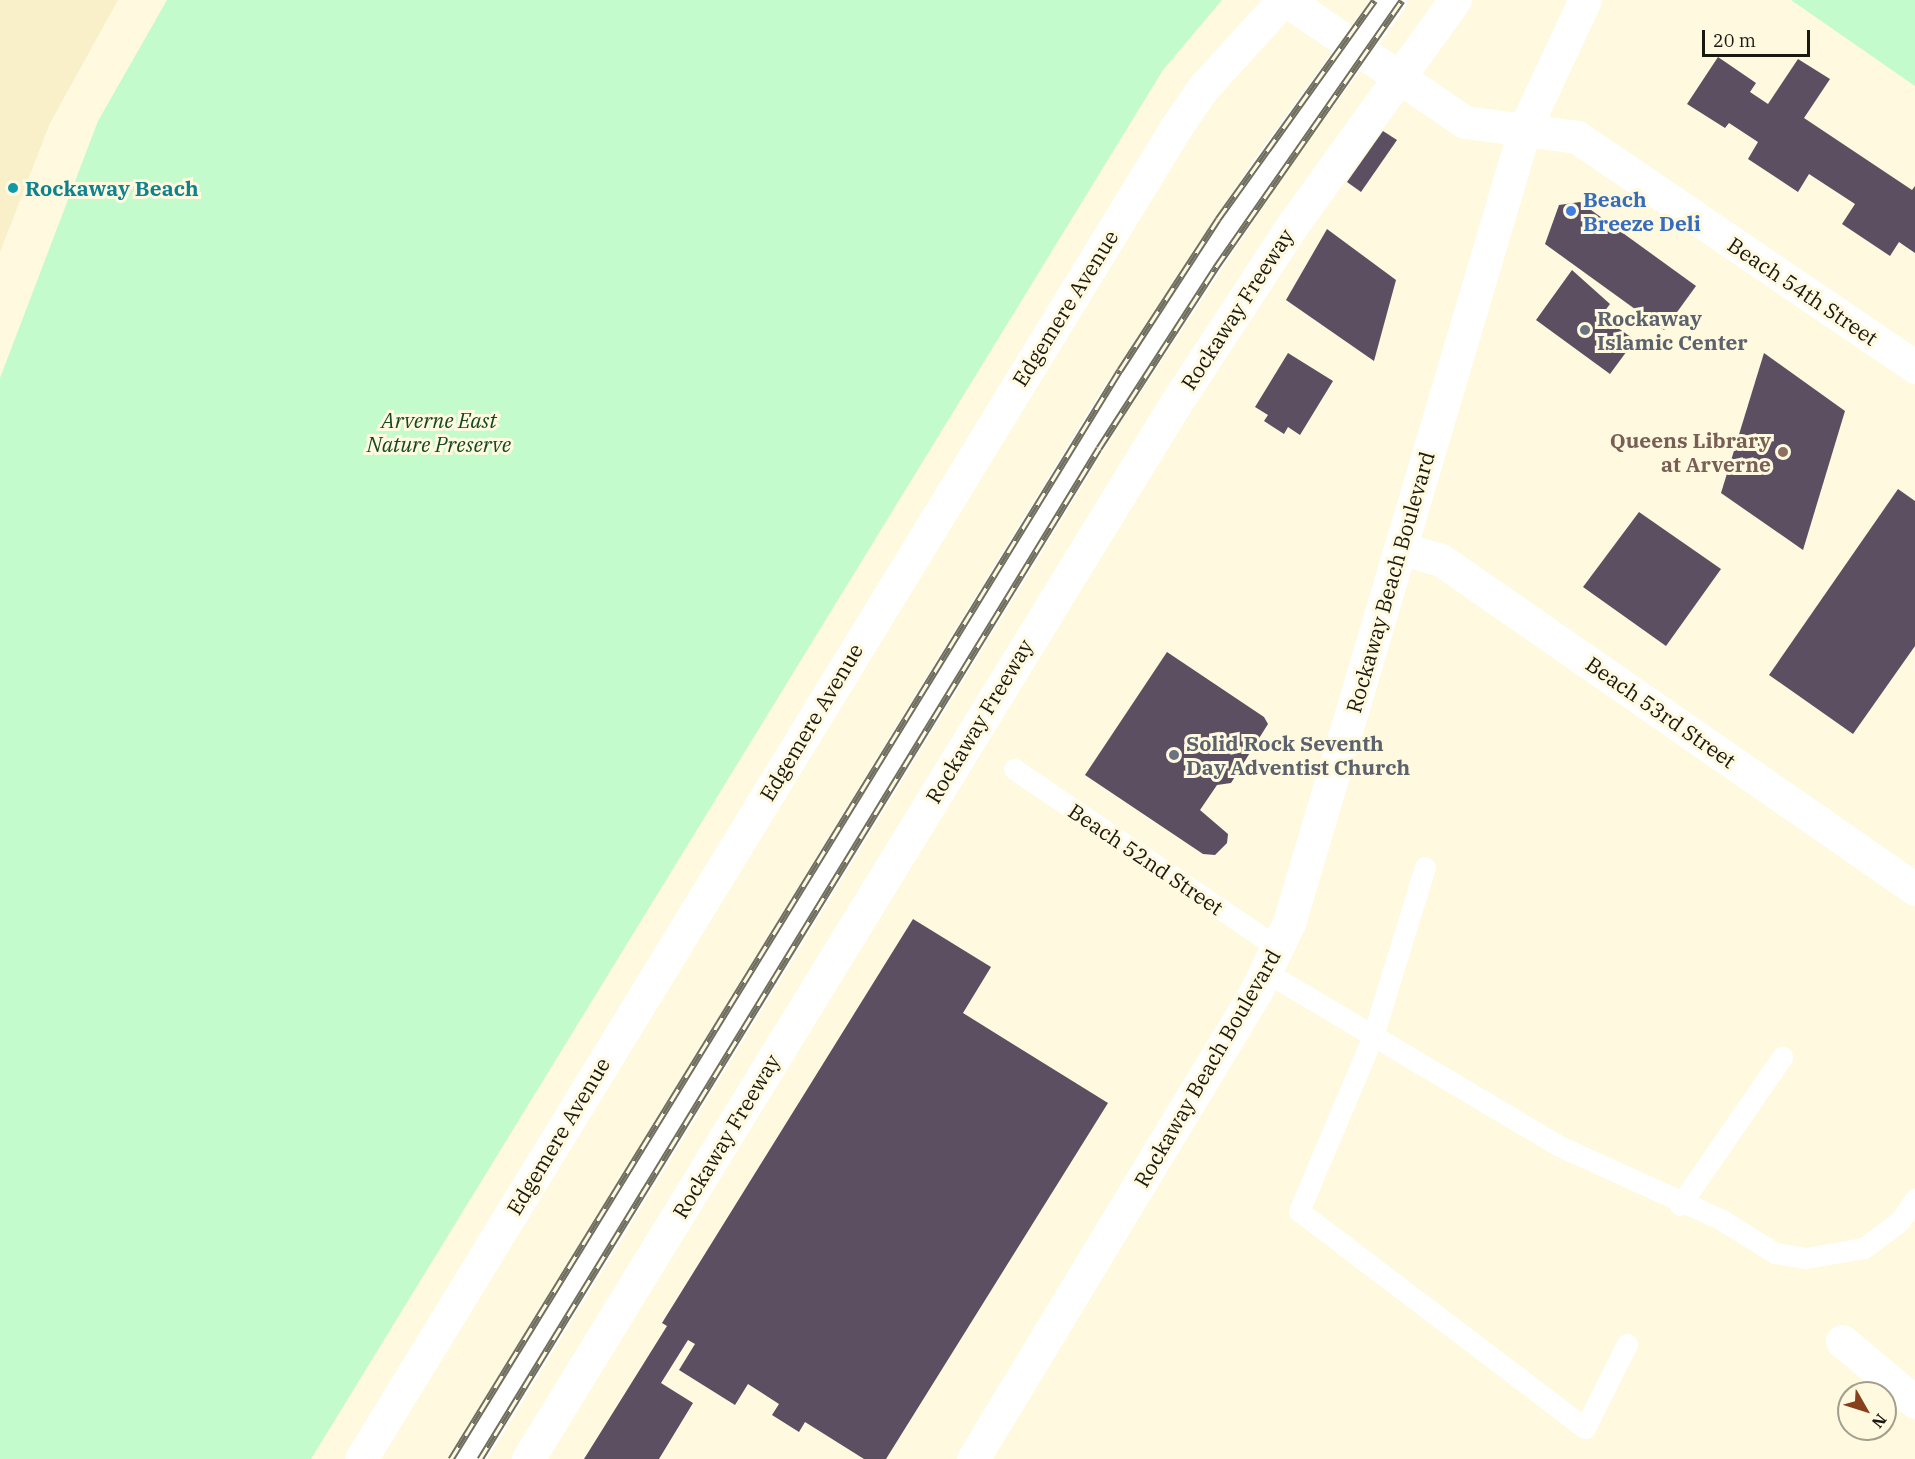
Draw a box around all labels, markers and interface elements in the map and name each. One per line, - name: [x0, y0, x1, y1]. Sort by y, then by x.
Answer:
- scale bar: [1705, 18, 1813, 56]
- text: 20 m: [1713, 29, 1756, 52]
- place label: Rockaway Beach: [25, 175, 199, 201]
- marker: Rockaway Beach: [6, 181, 20, 195]
- place label: Beach Breeze Deli: [1583, 186, 1701, 236]
- marker: Beach Breeze Deli: [1564, 204, 1578, 218]
- street label: Rockaway Freeway: [1176, 224, 1298, 394]
- street label: Edgemere Avenue: [1007, 225, 1123, 391]
- street label: Beach 54th Street: [1723, 232, 1883, 350]
- place label: Rockaway Islamic Center: [1597, 305, 1748, 355]
- marker: Rockaway Islamic Center: [1578, 323, 1592, 337]
- park label: Arverne East Nature Preserve: [367, 407, 511, 457]
- place label: Queens Library at Arverne: [1610, 427, 1771, 477]
- marker: Queens Library at Arverne: [1776, 445, 1790, 459]
- street label: Rockaway Beach Boulevard: [1341, 449, 1439, 715]
- street label: Rockaway Freeway: [920, 634, 1038, 808]
- street label: Edgemere Avenue: [754, 639, 868, 805]
- street label: Beach 53rd Street: [1581, 651, 1741, 773]
- place label: Solid Rock Seventh Day Adventist Church: [1186, 730, 1410, 780]
- marker: Solid Rock Seventh Day Adventist Church: [1167, 748, 1181, 762]
- street label: Beach 52nd Street: [1064, 798, 1228, 920]
- street label: Rockaway Beach Boulevard: [1128, 945, 1286, 1191]
- street label: Rockaway Freeway: [667, 1049, 785, 1223]
- street label: Edgemere Avenue: [501, 1053, 615, 1219]
- north arrow: [1837, 1381, 1897, 1441]
- text: N: [1868, 1410, 1891, 1432]

